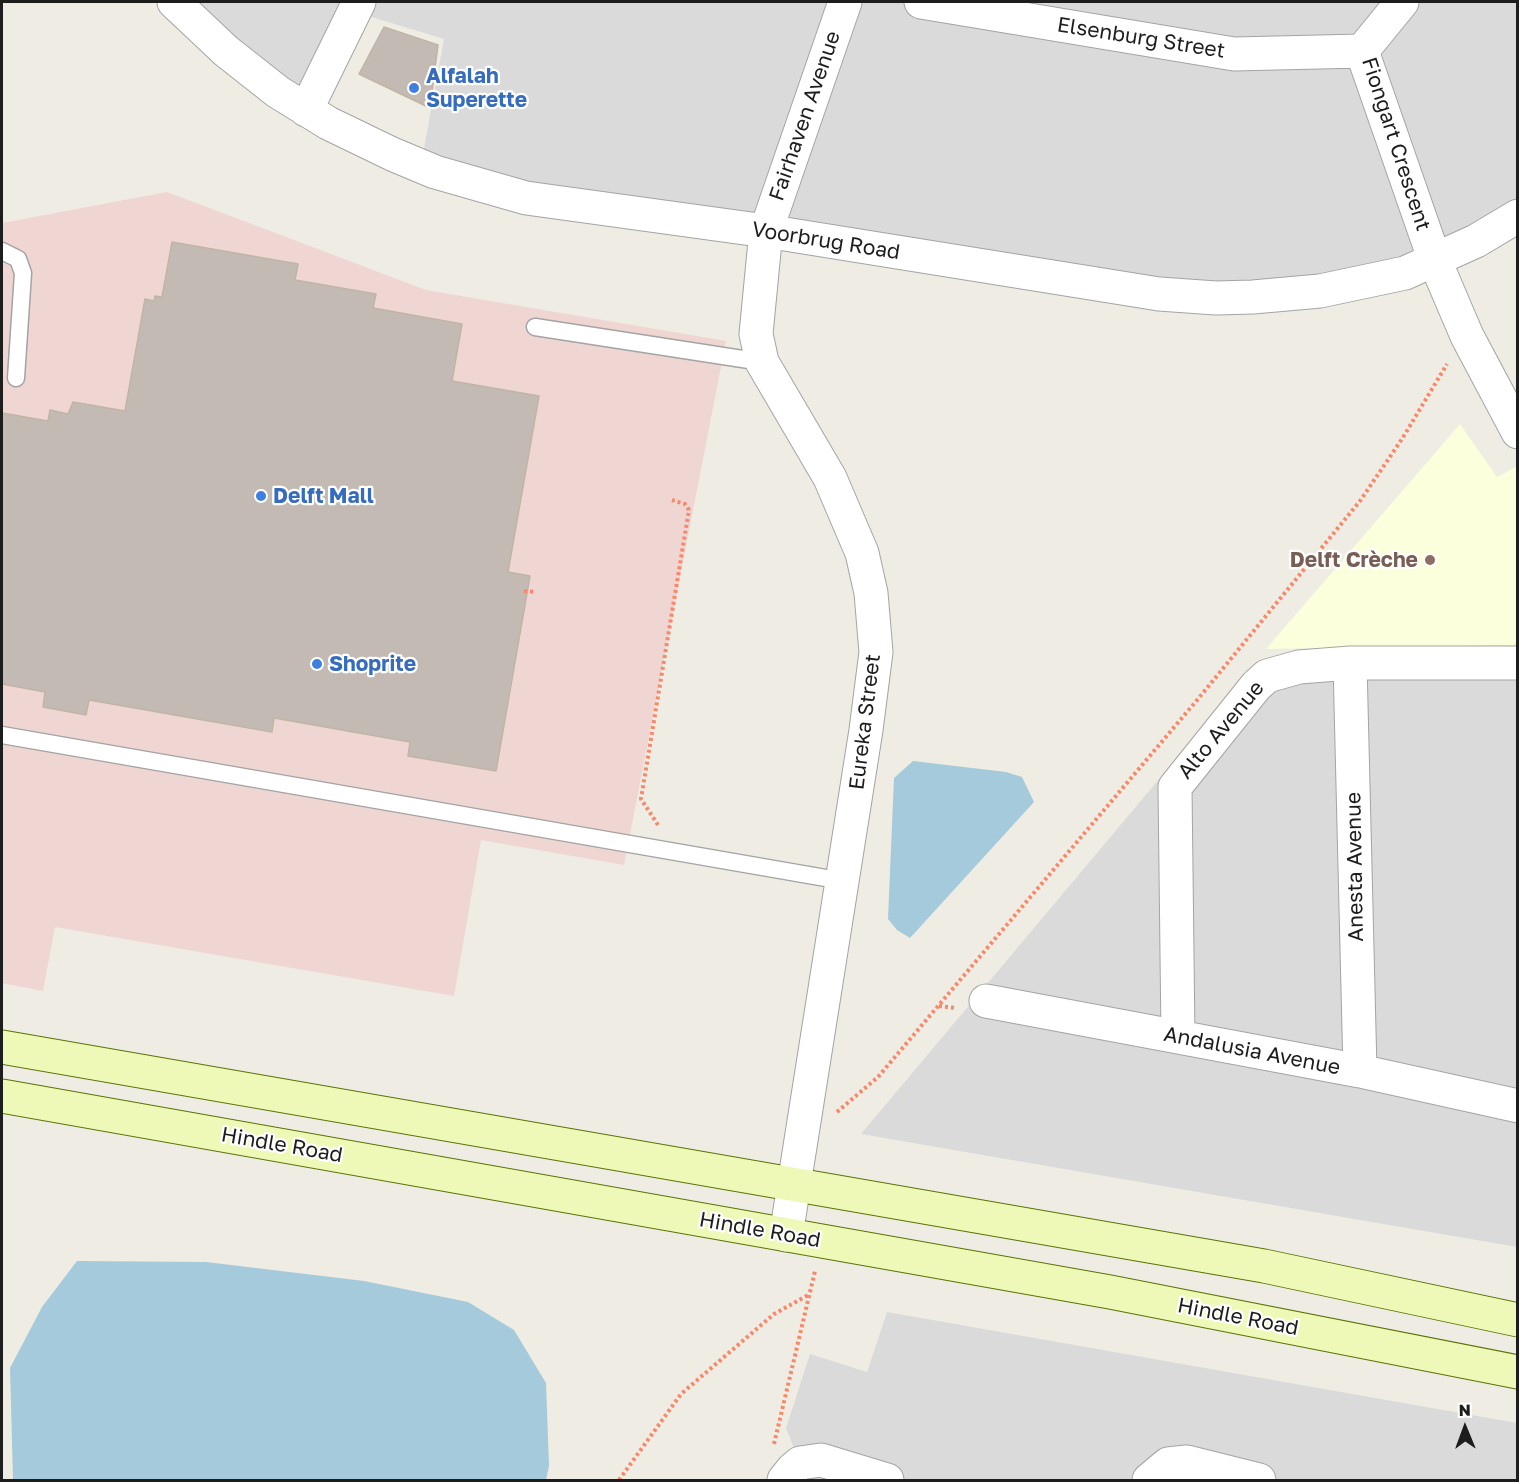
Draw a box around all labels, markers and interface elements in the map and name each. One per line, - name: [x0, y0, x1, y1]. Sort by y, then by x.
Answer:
- street label: Elsenburg Street: [1055, 12, 1227, 64]
- street label: Fairhaven Avenue: [764, 28, 846, 204]
- street label: Fiongart Crescent: [1356, 54, 1436, 234]
- place label: Alfalah Superette: [426, 63, 527, 113]
- marker: Alfalah Superette: [407, 81, 421, 95]
- street label: Voorbrug Road: [750, 217, 902, 265]
- place label: Delft Mall: [273, 483, 374, 509]
- marker: Delft Mall: [254, 489, 268, 503]
- place label: Delft Crèche: [1290, 547, 1418, 573]
- marker: Delft Crèche: [1423, 553, 1437, 567]
- place label: Shoprite: [329, 651, 416, 677]
- street label: Eureka Street: [844, 653, 886, 791]
- marker: Shoprite: [310, 657, 324, 671]
- street label: Alto Avenue: [1173, 676, 1269, 784]
- street label: Anesta Avenue: [1341, 792, 1369, 942]
- street label: Andalusia Avenue: [1162, 1022, 1342, 1080]
- street label: Hindle Road: [219, 1122, 345, 1168]
- street label: Hindle Road: [697, 1207, 823, 1253]
- street label: Hindle Road: [1175, 1293, 1301, 1341]
- north arrow: [1435, 1398, 1495, 1458]
- text: N: [1458, 1400, 1471, 1420]

